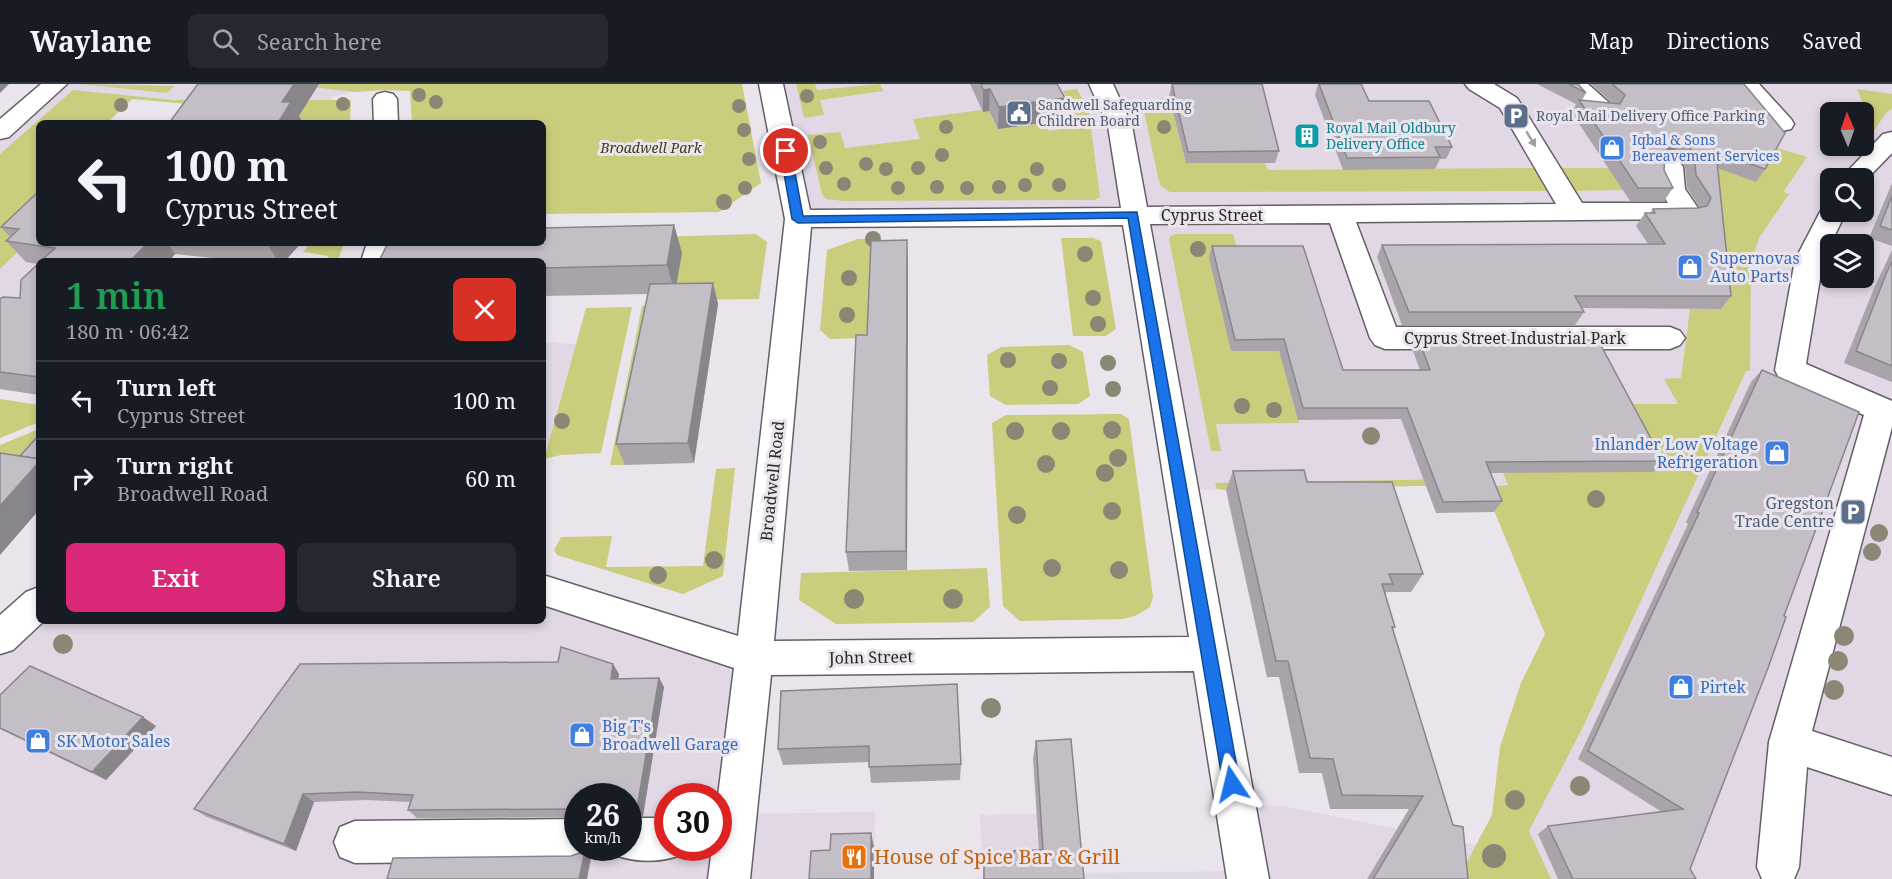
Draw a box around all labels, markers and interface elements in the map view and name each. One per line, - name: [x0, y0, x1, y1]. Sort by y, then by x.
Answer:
- search box: [188, 14, 608, 68]
- text: Waylane: [30, 22, 152, 60]
- icon: search: [209, 25, 242, 58]
- text: Search here: [257, 26, 382, 56]
- text: Map: [1589, 27, 1634, 55]
- text: Directions: [1667, 27, 1769, 55]
- text: Saved: [1802, 27, 1862, 55]
- place label: Sandwell Safeguarding Children Board: [1038, 95, 1192, 130]
- public building icon: Sandwell Safeguarding Children Board: [1004, 98, 1034, 128]
- parking icon: Royal Mail Delivery Office Parking: [1501, 101, 1531, 131]
- north arrow: [1820, 102, 1874, 156]
- map controls: [1820, 102, 1874, 288]
- place label: Royal Mail Delivery Office Parking: [1536, 106, 1766, 125]
- place label: Royal Mail Oldbury Delivery Office: [1326, 118, 1456, 153]
- building icon: Royal Mail Oldbury Delivery Office: [1292, 121, 1322, 151]
- pin: [760, 125, 811, 176]
- place label: Iqbal & Sons Bereavement Services: [1632, 130, 1780, 165]
- one-way arrow: [1526, 131, 1536, 148]
- shop icon: Iqbal & Sons Bereavement Services: [1597, 133, 1627, 163]
- icon: arrive: [769, 134, 802, 167]
- text: 100 m: [165, 136, 289, 193]
- park label: Broadwell Park: [599, 138, 703, 157]
- icon: left: [66, 144, 144, 222]
- button: search: [1820, 168, 1874, 222]
- text: Cyprus Street: [165, 190, 338, 227]
- street label: Cyprus Street: [1161, 204, 1264, 226]
- button: layers: [1820, 234, 1874, 288]
- place label: Supernovas Auto Parts: [1710, 247, 1800, 287]
- shop icon: Supernovas Auto Parts: [1675, 252, 1705, 282]
- text: 1 min: [66, 271, 167, 320]
- button: close: [453, 278, 516, 341]
- text: 180 m · 06:42: [66, 318, 189, 345]
- street label: Cyprus Street Industrial Park: [1404, 327, 1627, 349]
- text: Turn left: [117, 372, 216, 402]
- icon: left: [66, 384, 99, 417]
- text: 100 m: [453, 385, 516, 415]
- text: Cyprus Street: [117, 402, 245, 429]
- street label: Broadwell Road: [755, 419, 789, 542]
- place label: Inlander Low Voltage Refrigeration: [1594, 433, 1758, 473]
- shop icon: Inlander Low Voltage Refrigeration: [1762, 438, 1792, 468]
- text: Turn right: [117, 450, 233, 480]
- icon: right: [66, 462, 99, 495]
- text: 60 m: [465, 463, 516, 493]
- text: Broadwell Road: [117, 480, 268, 507]
- place label: Gregston Trade Centre: [1735, 492, 1834, 532]
- parking icon: Gregston Trade Centre: [1838, 497, 1868, 527]
- button: Exit: [66, 543, 285, 612]
- button: Share: [297, 543, 516, 612]
- street label: John Street: [828, 645, 914, 669]
- shop icon: Pirtek: [1666, 672, 1696, 702]
- place label: Pirtek: [1700, 676, 1747, 698]
- place label: Big T's Broadwell Garage: [602, 715, 738, 755]
- shop icon: Big T's Broadwell Garage: [567, 720, 597, 750]
- shop icon: SK Motor Sales: [23, 726, 53, 756]
- place label: SK Motor Sales: [57, 730, 170, 752]
- position arrow: [1200, 752, 1264, 816]
- speed limit sign: 30: [654, 783, 732, 861]
- text: 26: [586, 794, 620, 835]
- text: km/h: [585, 827, 621, 847]
- restaurant icon: House of Spice Bar & Grill: [839, 842, 869, 872]
- place label: House of Spice Bar & Grill: [874, 843, 1120, 870]

